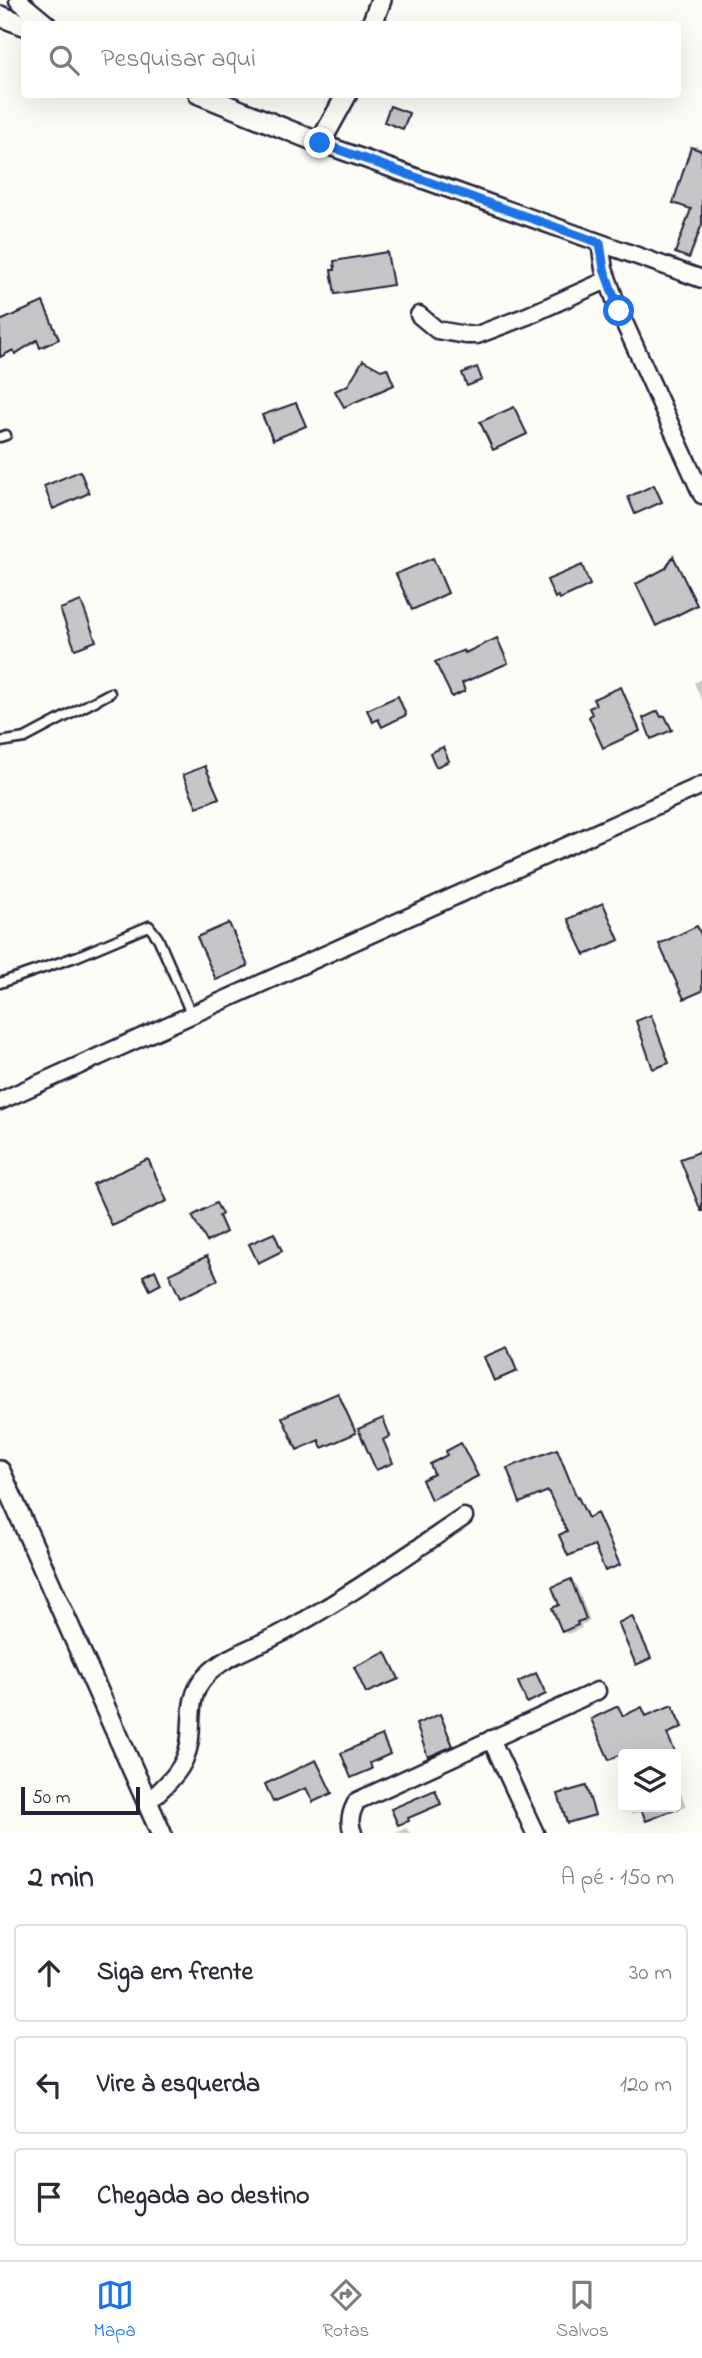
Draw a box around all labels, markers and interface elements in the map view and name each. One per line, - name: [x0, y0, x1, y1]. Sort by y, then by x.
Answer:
- search box: [21, 21, 681, 98]
- icon: search: [45, 41, 83, 79]
- text: Pesquisar aqui: [101, 41, 256, 79]
- route end: [304, 127, 335, 158]
- route start: [603, 295, 634, 326]
- map controls: [618, 1749, 681, 1812]
- button: layers: [618, 1749, 681, 1812]
- scale bar: [21, 1784, 140, 1816]
- text: 50 m: [32, 1785, 71, 1812]
- text: 2 min: [28, 1857, 94, 1901]
- text: A pé · 150 m: [561, 1862, 674, 1895]
- icon: ahead: [30, 1954, 68, 1992]
- text: Siga em frente: [97, 1954, 253, 1992]
- text: 30 m: [629, 1957, 672, 1990]
- icon: left: [30, 2066, 68, 2104]
- text: Vire à esquerda: [97, 2066, 260, 2104]
- text: 120 m: [620, 2069, 672, 2102]
- icon: arrive: [30, 2178, 68, 2216]
- text: Chegada ao destino: [97, 2178, 309, 2216]
- tab: Mapa: [93, 2276, 136, 2345]
- tab: Rotas: [323, 2276, 369, 2345]
- tab: Salvos: [556, 2276, 609, 2345]

